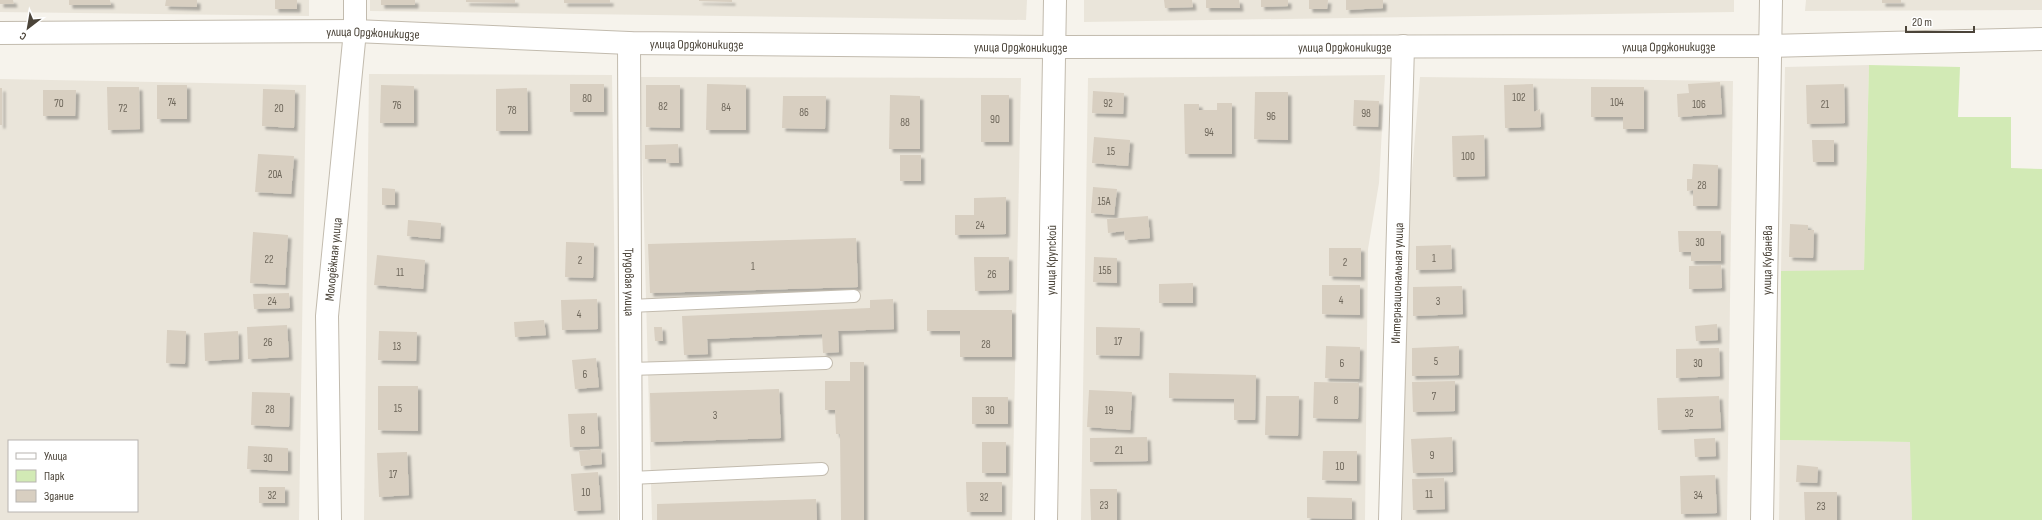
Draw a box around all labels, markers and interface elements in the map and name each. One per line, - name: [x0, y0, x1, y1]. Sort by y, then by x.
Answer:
- north arrow: [8, 8, 48, 48]
- scale bar: [1906, 8, 1974, 34]
- text: 20 m: [1912, 15, 1932, 30]
- street label: улица Орджоникидзе: [326, 24, 420, 43]
- text: С: [17, 29, 29, 43]
- street label: улица Орджоникидзе: [650, 36, 744, 53]
- street label: улица Орджоникидзе: [974, 39, 1068, 56]
- street label: улица Орджоникидзе: [1622, 39, 1716, 55]
- street label: улица Орджоникидзе: [1298, 40, 1392, 56]
- house number: 102: [1512, 91, 1526, 104]
- house number: 80: [582, 92, 592, 105]
- house number: 74: [168, 96, 177, 109]
- house number: 104: [1610, 96, 1624, 109]
- house number: 70: [54, 97, 64, 110]
- house number: 92: [1103, 97, 1113, 110]
- house number: 106: [1692, 98, 1706, 111]
- house number: 21: [1821, 98, 1829, 111]
- house number: 76: [392, 99, 402, 112]
- house number: 82: [658, 100, 668, 113]
- house number: 84: [721, 101, 731, 114]
- house number: 72: [119, 102, 128, 115]
- house number: 20: [274, 102, 284, 115]
- house number: 78: [507, 104, 517, 117]
- house number: 86: [799, 106, 809, 119]
- house number: 98: [1361, 107, 1371, 120]
- house number: 96: [1266, 110, 1276, 123]
- house number: 90: [990, 113, 1000, 126]
- house number: 88: [900, 116, 910, 129]
- house number: 94: [1204, 126, 1214, 139]
- house number: 15: [1107, 145, 1115, 158]
- house number: 100: [1461, 150, 1475, 163]
- house number: 20А: [268, 168, 282, 181]
- house number: 28: [1697, 179, 1707, 192]
- house number: 15А: [1098, 195, 1111, 208]
- street label: Молодёжная улица: [322, 217, 346, 302]
- house number: 24: [975, 219, 985, 232]
- street label: Интернациональная улица: [1388, 222, 1407, 344]
- street label: улица Крупской: [1043, 225, 1060, 295]
- street label: улица Кубанёва: [1759, 225, 1776, 295]
- house number: 30: [1695, 236, 1705, 249]
- street label: Трудовая улица: [621, 248, 637, 316]
- house number: 1: [1432, 252, 1436, 265]
- house number: 22: [264, 253, 274, 266]
- house number: 2: [578, 254, 583, 267]
- house number: 2: [1343, 256, 1348, 269]
- house number: 1: [751, 260, 755, 273]
- house number: 15Б: [1098, 264, 1112, 277]
- house number: 11: [396, 266, 404, 279]
- house number: 26: [987, 268, 997, 281]
- house number: 4: [1339, 294, 1344, 307]
- house number: 24: [267, 295, 277, 308]
- house number: 3: [1436, 295, 1441, 308]
- house number: 4: [577, 308, 582, 321]
- house number: 17: [1114, 335, 1123, 348]
- house number: 26: [263, 336, 273, 349]
- house number: 28: [981, 338, 991, 351]
- house number: 13: [393, 340, 402, 353]
- house number: 5: [1434, 355, 1438, 368]
- house number: 6: [1340, 357, 1345, 370]
- house number: 30: [1693, 357, 1703, 370]
- house number: 6: [583, 368, 588, 381]
- house number: 7: [1432, 390, 1437, 403]
- house number: 8: [1334, 394, 1339, 407]
- house number: 15: [394, 402, 402, 415]
- house number: 28: [265, 403, 275, 416]
- house number: 30: [985, 404, 995, 417]
- house number: 19: [1105, 404, 1113, 417]
- house number: 32: [1684, 407, 1694, 420]
- house number: 3: [713, 409, 718, 422]
- house number: 8: [581, 424, 586, 437]
- legend: [8, 440, 138, 512]
- house number: 21: [1115, 444, 1123, 457]
- text: Улица: [44, 449, 68, 464]
- house number: 9: [1430, 449, 1435, 462]
- house number: 30: [263, 452, 273, 465]
- house number: 10: [1336, 460, 1344, 473]
- house number: 17: [389, 468, 398, 481]
- text: Парк: [44, 469, 65, 484]
- house number: 10: [582, 486, 590, 499]
- house number: 11: [1425, 488, 1433, 501]
- text: Здание: [44, 489, 74, 504]
- house number: 32: [267, 489, 277, 502]
- house number: 34: [1693, 489, 1703, 502]
- house number: 32: [979, 491, 989, 504]
- house number: 23: [1099, 499, 1109, 512]
- house number: 23: [1816, 500, 1826, 513]

